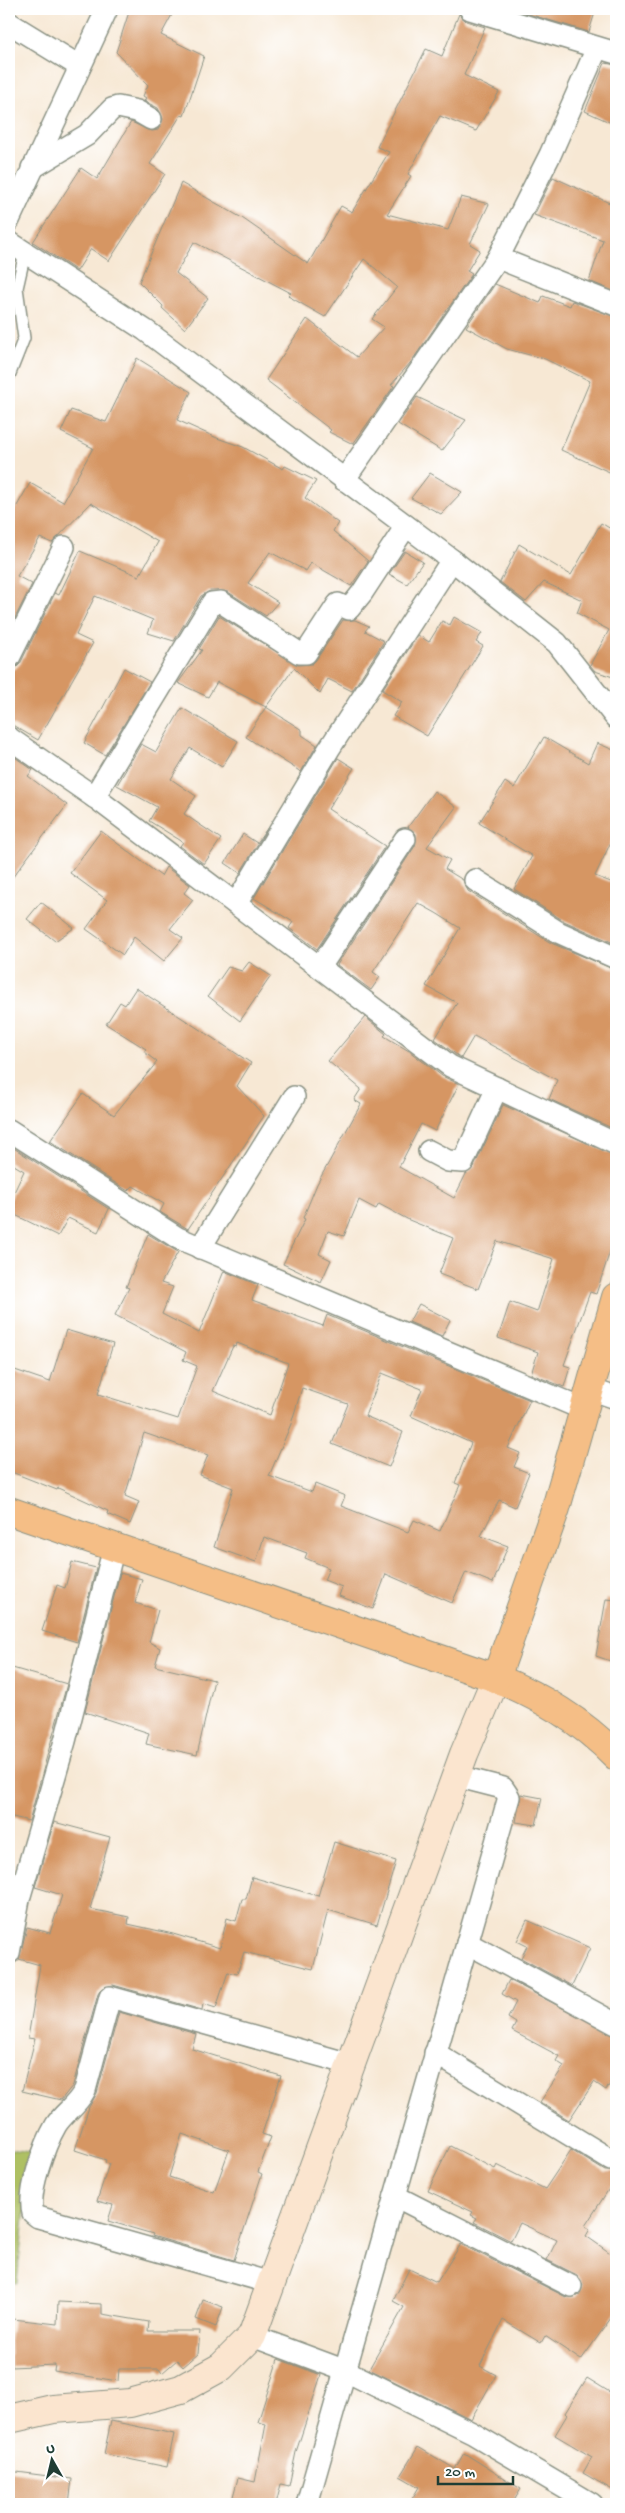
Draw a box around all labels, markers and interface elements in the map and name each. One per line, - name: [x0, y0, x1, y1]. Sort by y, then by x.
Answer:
- north arrow: [28, 2436, 78, 2486]
- text: U: [45, 2441, 56, 2459]
- scale bar: [438, 2453, 512, 2485]
- text: 20 m: [445, 2464, 475, 2482]

